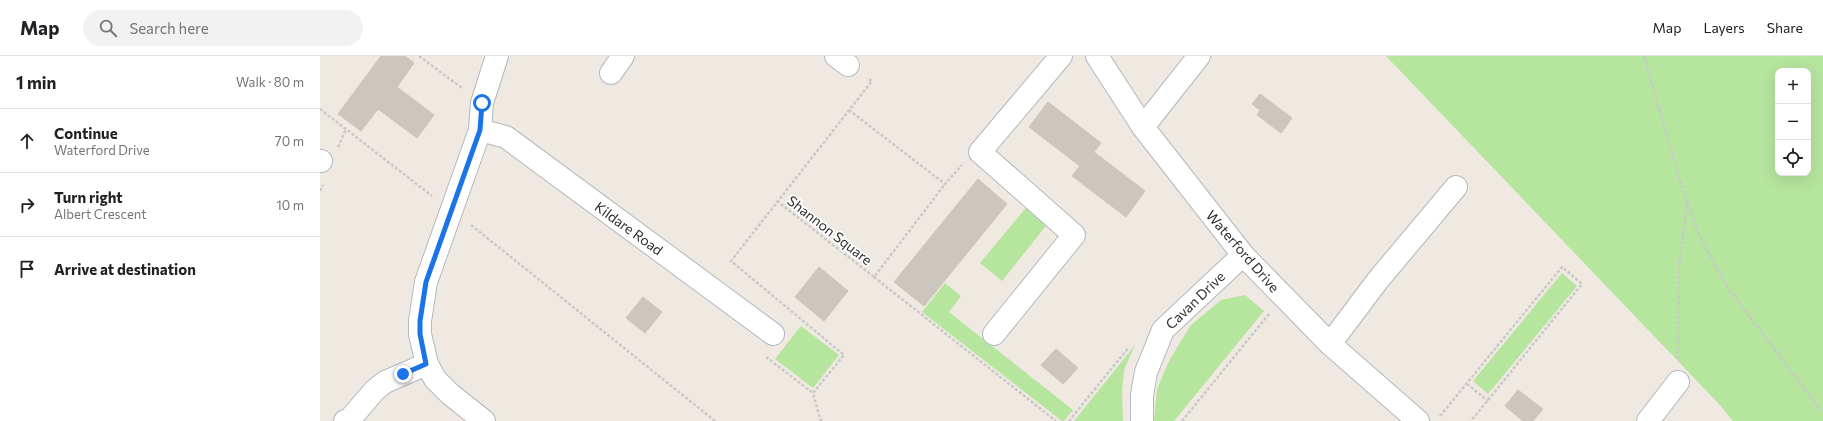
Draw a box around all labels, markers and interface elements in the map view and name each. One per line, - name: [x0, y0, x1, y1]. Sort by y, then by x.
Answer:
- search box: [83, 10, 363, 46]
- text: Map: [20, 16, 59, 39]
- icon: search: [97, 17, 119, 39]
- text: Search here: [129, 19, 209, 37]
- text: Map: [1653, 19, 1681, 36]
- text: Layers: [1703, 19, 1745, 36]
- text: Share: [1767, 19, 1803, 36]
- map controls: [1775, 68, 1811, 176]
- button: +: [1775, 68, 1811, 104]
- text: 1 min: [16, 72, 56, 93]
- text: Walk · 80 m: [236, 74, 304, 90]
- route start: [473, 94, 491, 112]
- button: −: [1775, 104, 1811, 140]
- text: Continue: [54, 124, 118, 142]
- icon: ahead: [16, 130, 38, 152]
- text: 70 m: [275, 133, 304, 149]
- button: locate: [1775, 140, 1811, 176]
- text: Waterford Drive: [54, 142, 150, 158]
- text: Turn right: [54, 188, 123, 206]
- street label: Shannon Square: [784, 192, 876, 268]
- icon: right: [16, 194, 38, 216]
- text: 10 m: [276, 197, 304, 213]
- street label: Kildare Road: [592, 198, 666, 258]
- text: Albert Crescent: [54, 206, 147, 222]
- street label: Waterford Drive: [1203, 207, 1283, 295]
- icon: arrive: [16, 258, 38, 280]
- text: Arrive at destination: [54, 260, 196, 278]
- street label: Cavan Drive: [1162, 268, 1228, 332]
- route end: [394, 365, 412, 383]

